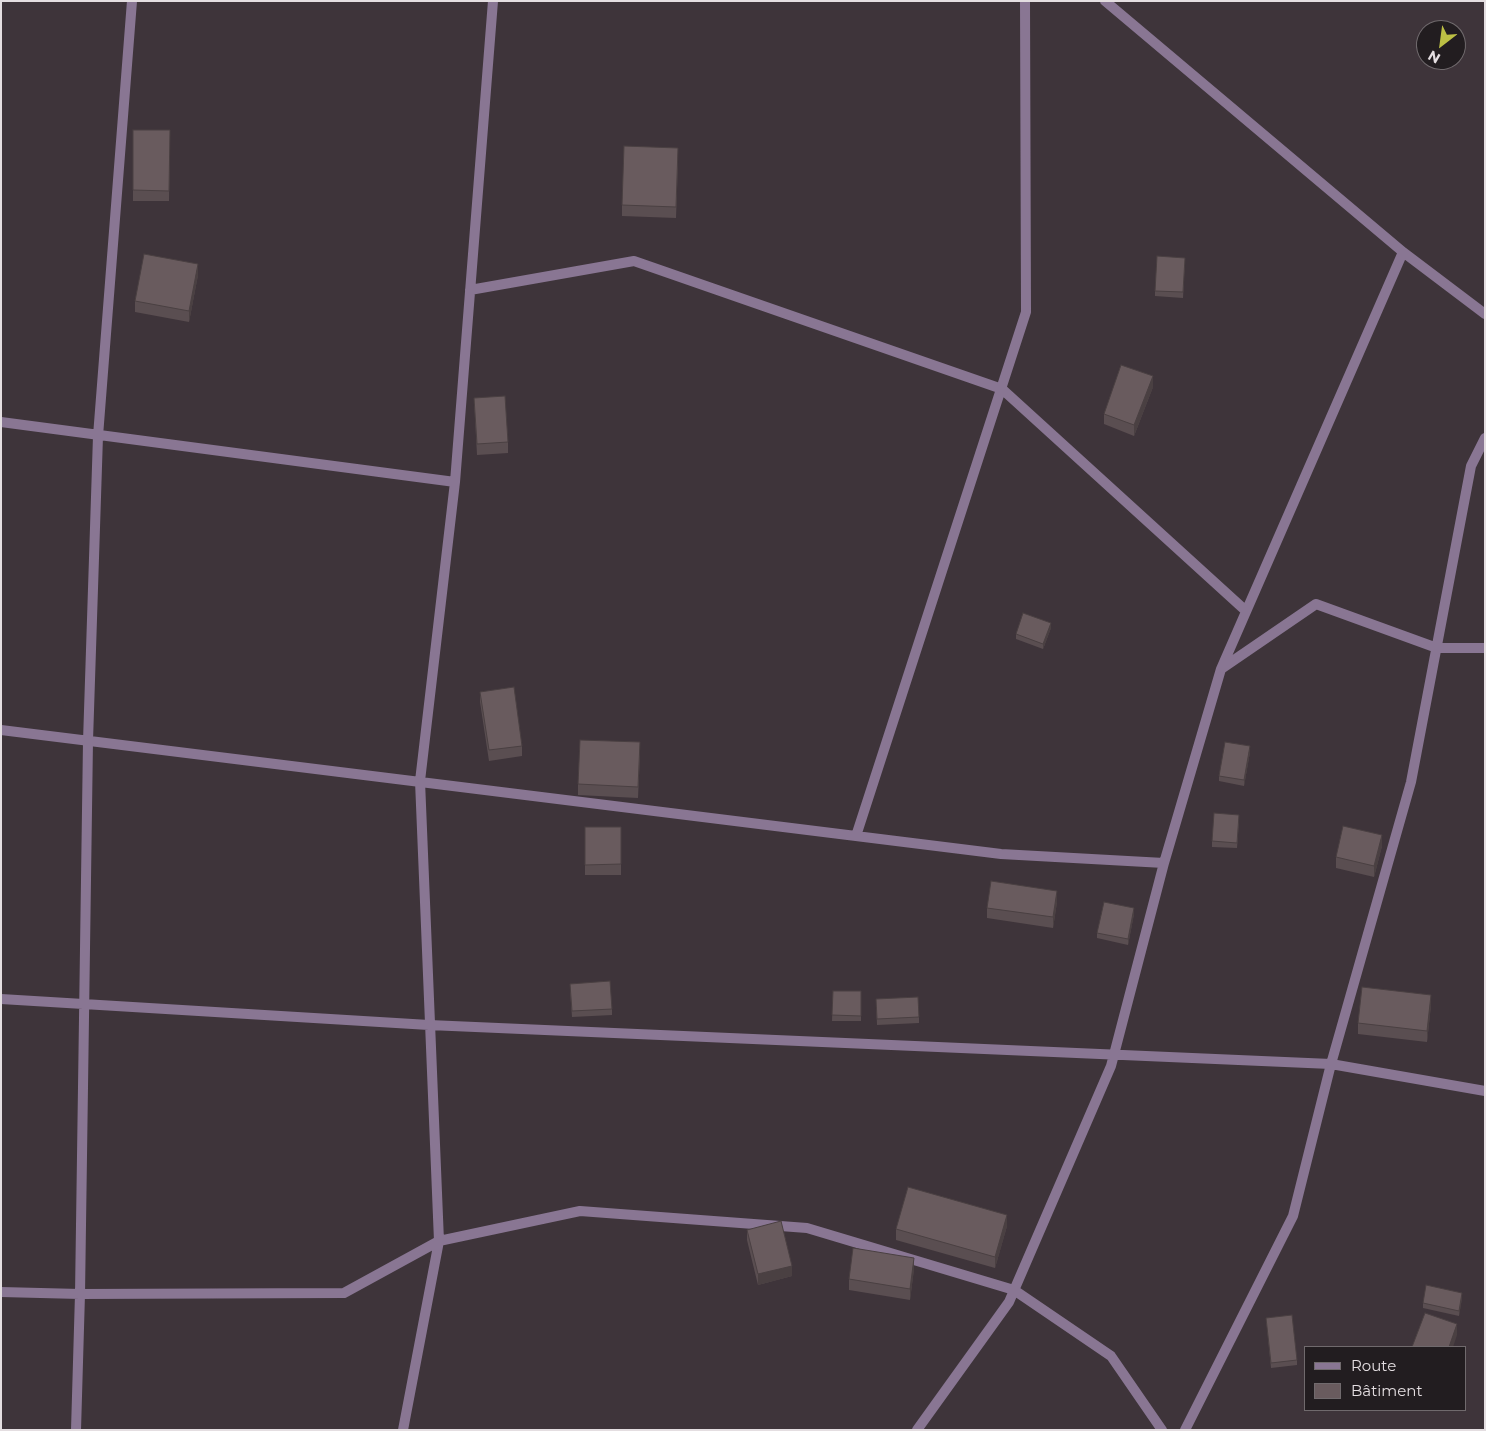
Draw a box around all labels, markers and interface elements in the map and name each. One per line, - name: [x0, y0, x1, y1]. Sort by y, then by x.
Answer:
- north arrow: [1416, 20, 1466, 70]
- text: N: [1425, 47, 1443, 68]
- legend: [1304, 1346, 1466, 1411]
- text: Route: [1351, 1356, 1396, 1375]
- text: Bâtiment: [1351, 1381, 1423, 1400]

